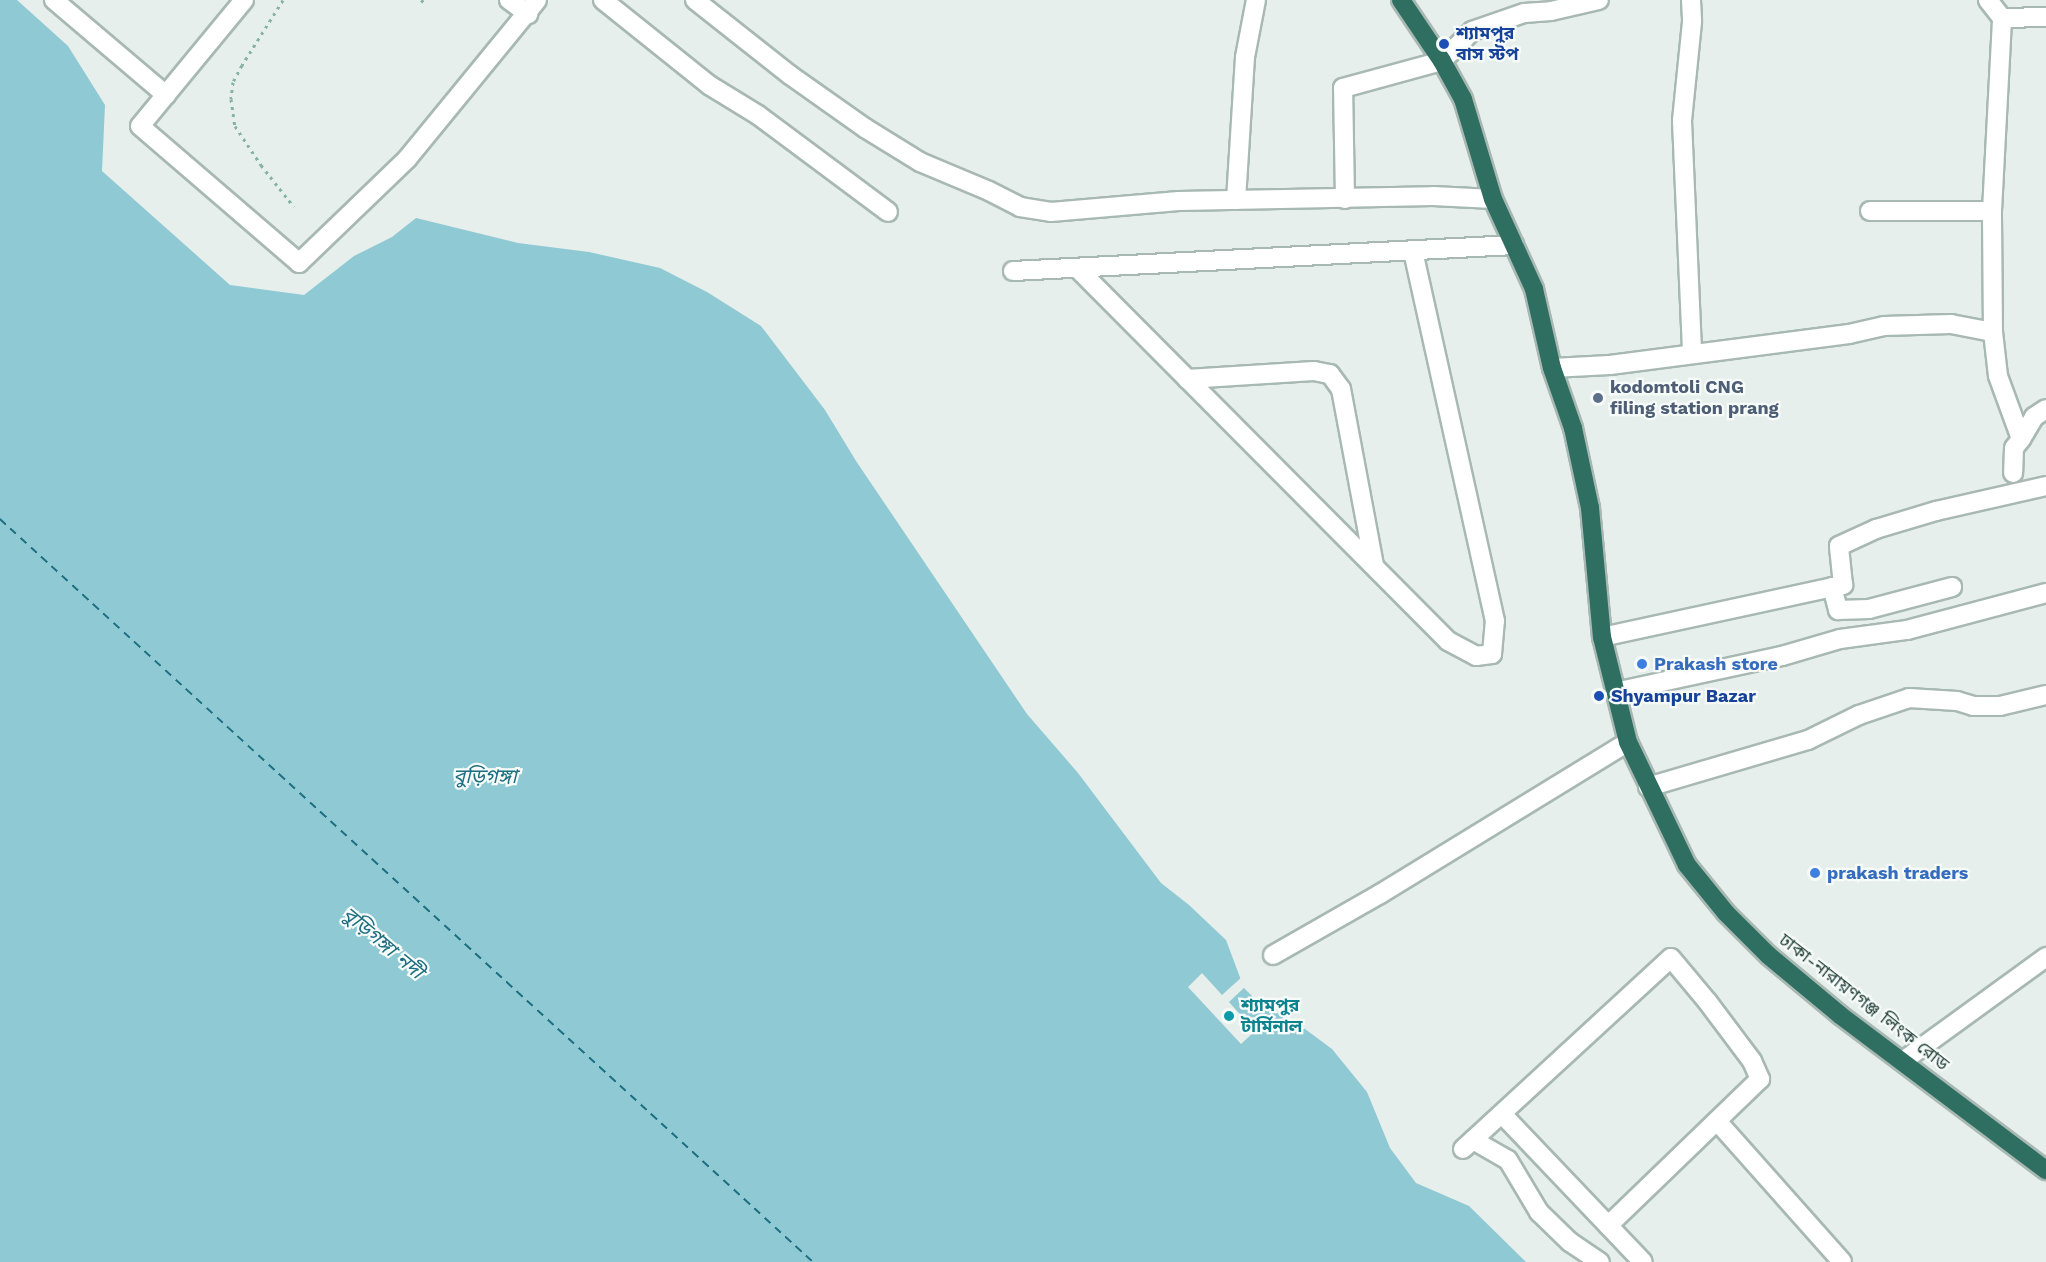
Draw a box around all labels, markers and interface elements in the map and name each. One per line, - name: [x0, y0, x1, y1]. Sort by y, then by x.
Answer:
- place label: শ্যামপুর বাস স্টপ: [1456, 23, 1519, 66]
- marker: শ্যামপুর বাস স্টপ: [1437, 37, 1451, 51]
- place label: kodomtoli CNG filing station prang: [1610, 377, 1779, 420]
- marker: kodomtoli CNG filing station prang: [1591, 391, 1605, 405]
- place label: Prakash store: [1654, 653, 1778, 675]
- marker: Prakash store: [1635, 657, 1649, 671]
- place label: Shyampur Bazar: [1611, 685, 1756, 707]
- marker: Shyampur Bazar: [1592, 689, 1606, 703]
- water label: বুড়িগঙ্গা: [453, 764, 517, 788]
- place label: prakash traders: [1827, 862, 1969, 884]
- marker: prakash traders: [1808, 866, 1822, 880]
- water label: বুড়িগঙ্গা নদী: [338, 902, 428, 984]
- street label: ঢাকা-নারায়ণগঞ্জ লিংক রোড: [1775, 929, 1953, 1075]
- place label: শ্যামপুর টার্মিনাল: [1241, 995, 1302, 1038]
- marker: শ্যামপুর টার্মিনাল: [1222, 1009, 1236, 1023]

